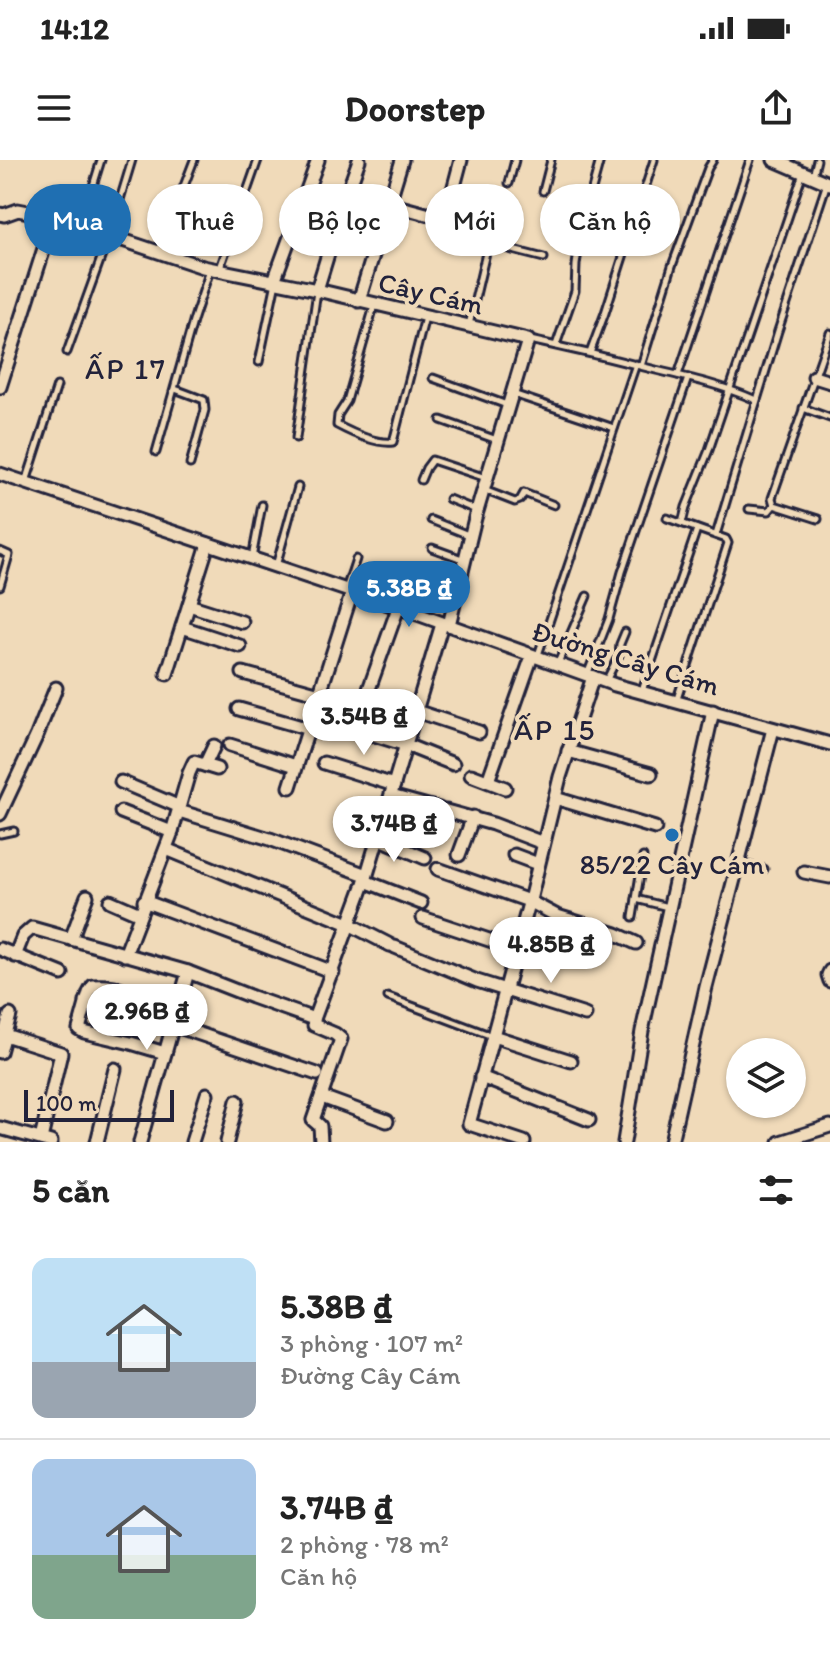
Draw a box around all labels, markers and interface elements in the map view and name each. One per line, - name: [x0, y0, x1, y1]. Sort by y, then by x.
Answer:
- text: 14:12: [40, 10, 109, 47]
- icon: menu: [32, 86, 76, 130]
- icon: share: [754, 86, 798, 130]
- text: Doorstep: [345, 87, 485, 130]
- chip: Mua: [24, 184, 131, 256]
- chip: Thuê: [147, 184, 263, 256]
- chip: Bộ lọc: [279, 184, 409, 256]
- chip: Mới: [425, 184, 524, 256]
- chip: Căn hộ: [540, 184, 680, 256]
- street label: Cây Cám: [375, 264, 487, 322]
- district label: ẤP 17: [85, 350, 167, 387]
- pin: 5.38B ₫: [335, 561, 483, 629]
- text: 5.38B ₫: [366, 571, 452, 603]
- street label: Đường Cây Cám: [528, 613, 724, 703]
- pin: 3.54B ₫: [290, 689, 438, 757]
- text: 3.54B ₫: [320, 699, 408, 731]
- district label: ẤP 15: [514, 711, 596, 748]
- pin: 3.74B ₫: [320, 796, 468, 864]
- text: 3.74B ₫: [351, 806, 437, 838]
- marker: 85/22 Cây Cám: [663, 826, 681, 844]
- place label: 85/22 Cây Cám: [580, 847, 765, 881]
- pin: 4.85B ₫: [477, 917, 625, 985]
- text: 4.85B ₫: [507, 927, 595, 959]
- pin: 2.96B ₫: [73, 984, 221, 1052]
- text: 2.96B ₫: [105, 994, 189, 1026]
- map controls: [726, 1038, 806, 1118]
- button: layers: [726, 1038, 806, 1118]
- scale bar: [24, 1086, 174, 1122]
- text: 100 m: [36, 1090, 97, 1117]
- icon: filters: [754, 1168, 798, 1212]
- text: 5 căn: [32, 1170, 109, 1211]
- text: 5.38B ₫: [280, 1286, 392, 1327]
- icon: home: [96, 1290, 192, 1386]
- text: 3 phòng · 107 m²: [280, 1327, 463, 1359]
- text: Đường Cây Cám: [280, 1359, 461, 1391]
- text: 3.74B ₫: [280, 1487, 393, 1528]
- icon: home: [96, 1491, 192, 1587]
- text: 2 phòng · 78 m²: [280, 1528, 449, 1560]
- text: Căn hộ: [280, 1560, 357, 1592]

